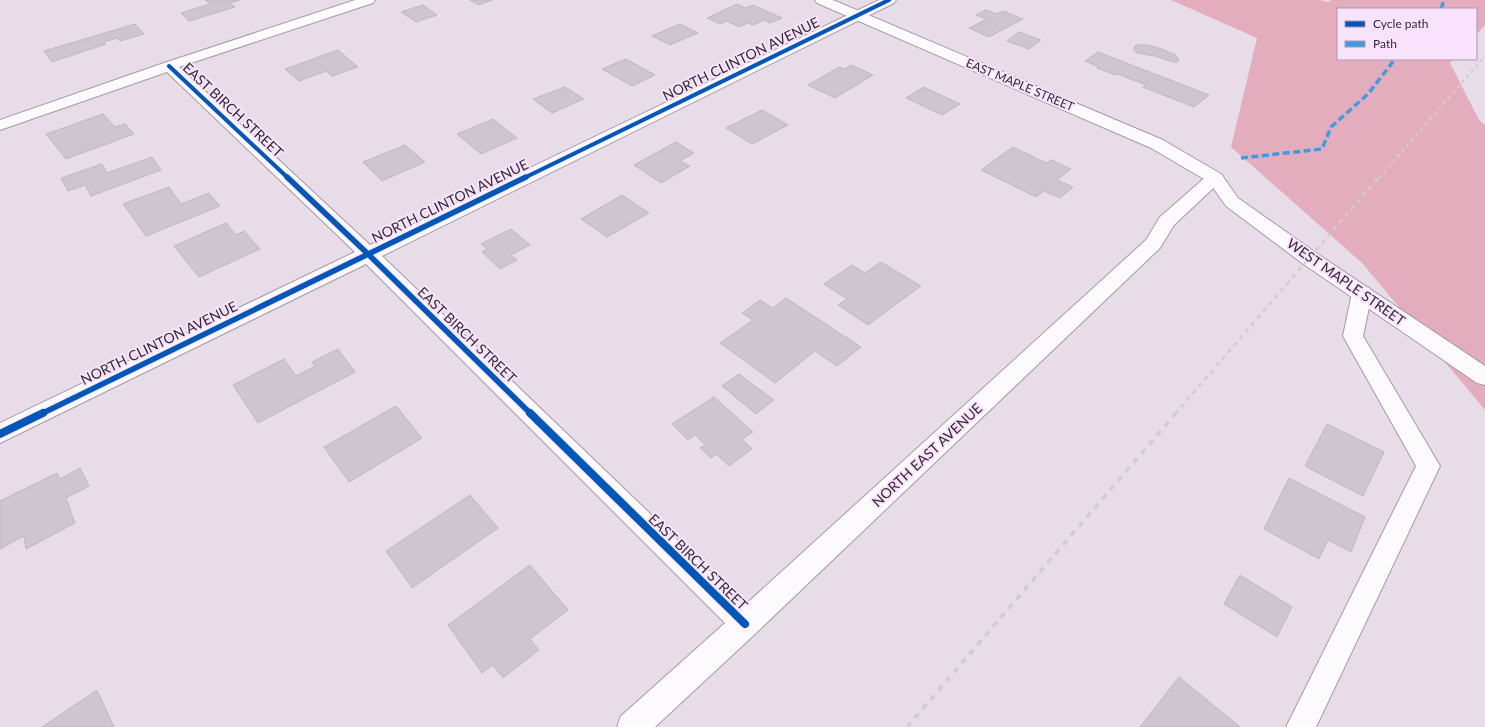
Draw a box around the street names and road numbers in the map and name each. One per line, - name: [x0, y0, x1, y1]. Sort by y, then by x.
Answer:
- street label: NORTH CLINTON AVENUE: [660, 13, 822, 104]
- street label: EAST MAPLE STREET: [964, 55, 1077, 114]
- street label: EAST BIRCH STREET: [180, 59, 288, 161]
- street label: NORTH CLINTON AVENUE: [369, 155, 531, 246]
- street label: WEST MAPLE STREET: [1284, 234, 1409, 329]
- street label: EAST BIRCH STREET: [414, 283, 521, 387]
- street label: NORTH CLINTON AVENUE: [78, 297, 240, 388]
- street label: NORTH EAST AVENUE: [868, 399, 985, 510]
- street label: EAST BIRCH STREET: [645, 510, 752, 614]

